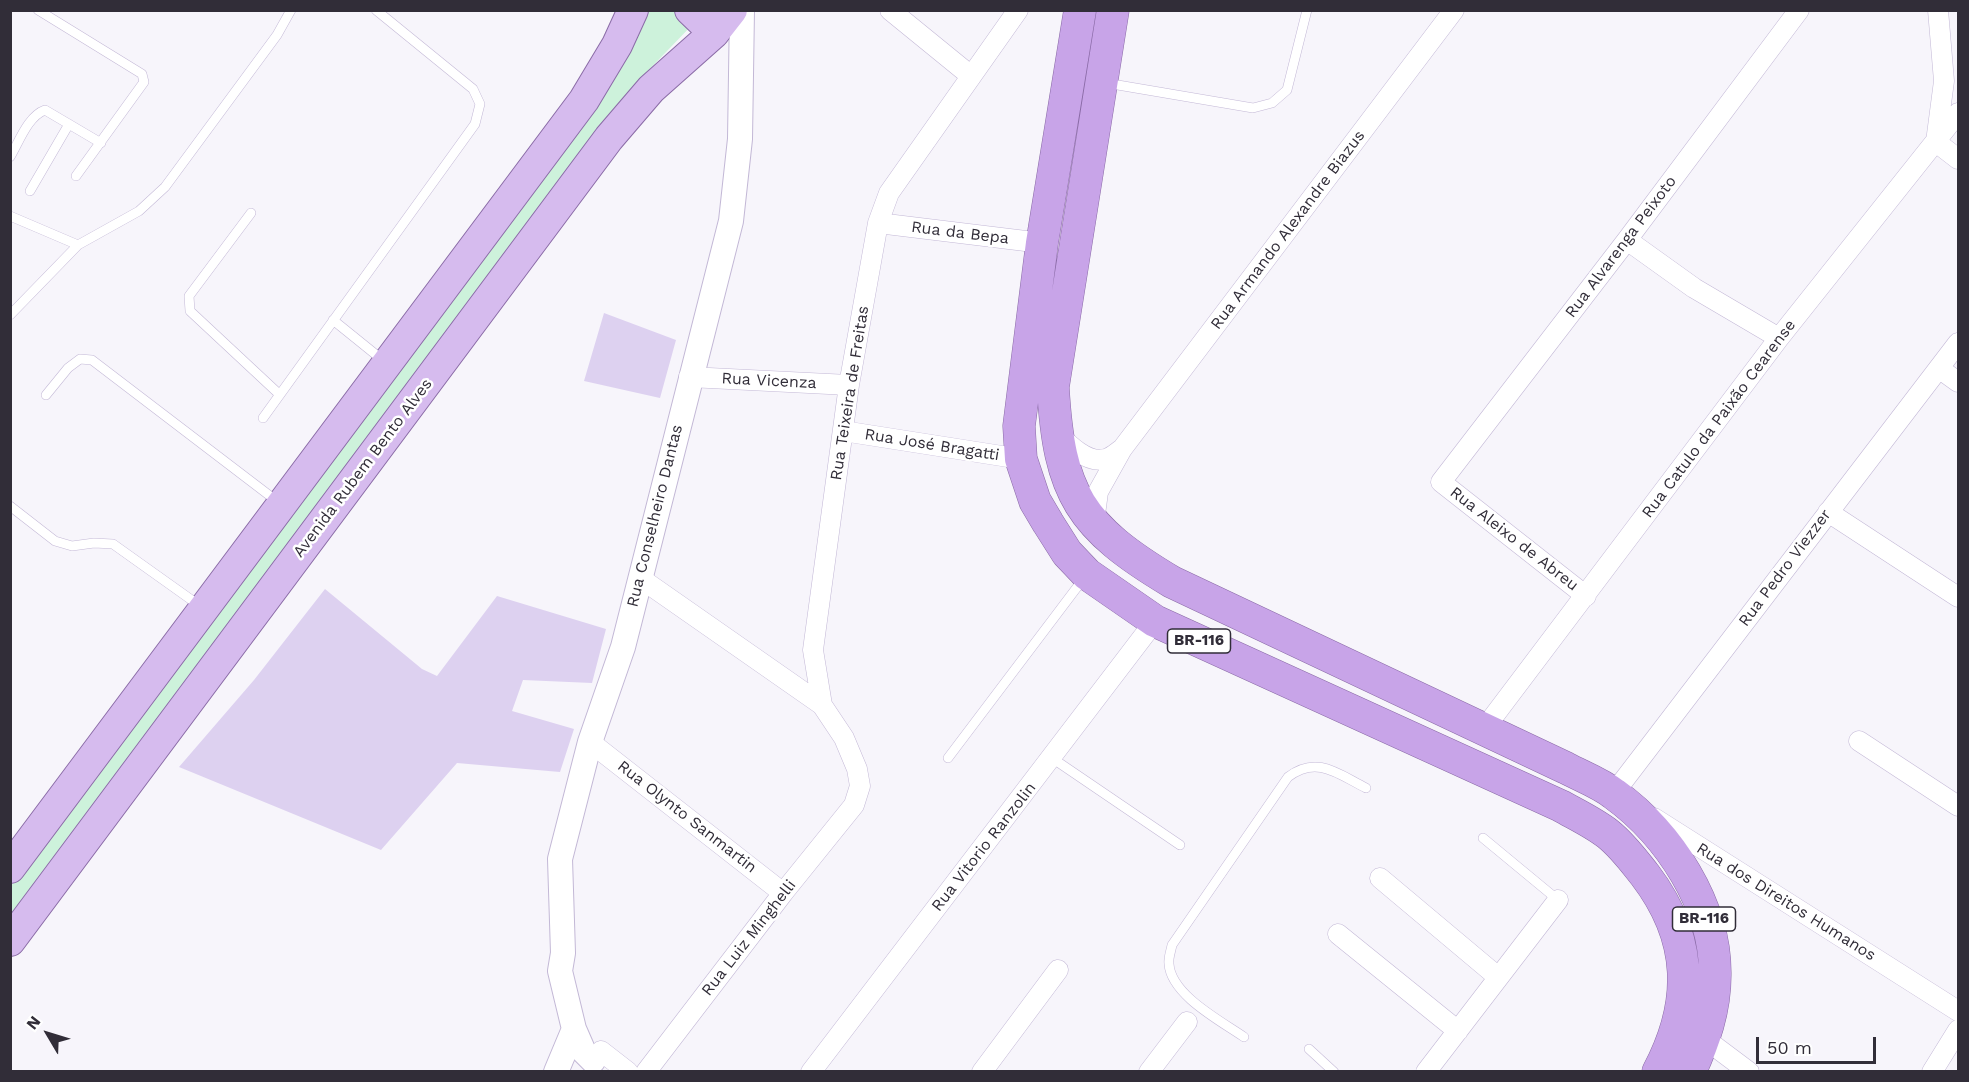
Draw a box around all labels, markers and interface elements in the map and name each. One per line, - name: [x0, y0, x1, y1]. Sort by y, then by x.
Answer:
- street label: Rua Armando Alexandre Biazus: [1207, 127, 1369, 333]
- street label: Rua Alvarenga Peixoto: [1561, 172, 1681, 322]
- street label: Rua da Bepa: [910, 217, 1010, 249]
- street label: Rua Teixeira de Freitas: [827, 304, 873, 482]
- street label: Rua Catulo da Paixão Cearense: [1638, 316, 1800, 522]
- street label: Rua Vicenza: [721, 369, 817, 393]
- street label: Avenida Rubem Bento Alves: [289, 375, 437, 561]
- street label: Rua Conselheiro Dantas: [623, 423, 687, 609]
- street label: Rua José Bragatti: [863, 425, 1001, 465]
- street label: Rua Aleixo de Abreu: [1446, 483, 1582, 595]
- street label: Rua Pedro Viezzer: [1735, 506, 1835, 630]
- road number: BR-116: [1168, 629, 1230, 653]
- street label: Rua Olynto Sanmartin: [614, 757, 760, 877]
- street label: Rua Vitorio Ranzolin: [928, 779, 1040, 915]
- street label: Rua dos Direitos Humanos: [1693, 839, 1879, 965]
- street label: Rua Luiz Minghelli: [698, 876, 800, 1000]
- road number: BR-116: [1672, 907, 1736, 931]
- north arrow: [18, 1004, 78, 1064]
- text: N: [22, 1012, 45, 1033]
- scale bar: [1759, 1025, 1879, 1063]
- text: 50 m: [1767, 1037, 1812, 1058]

